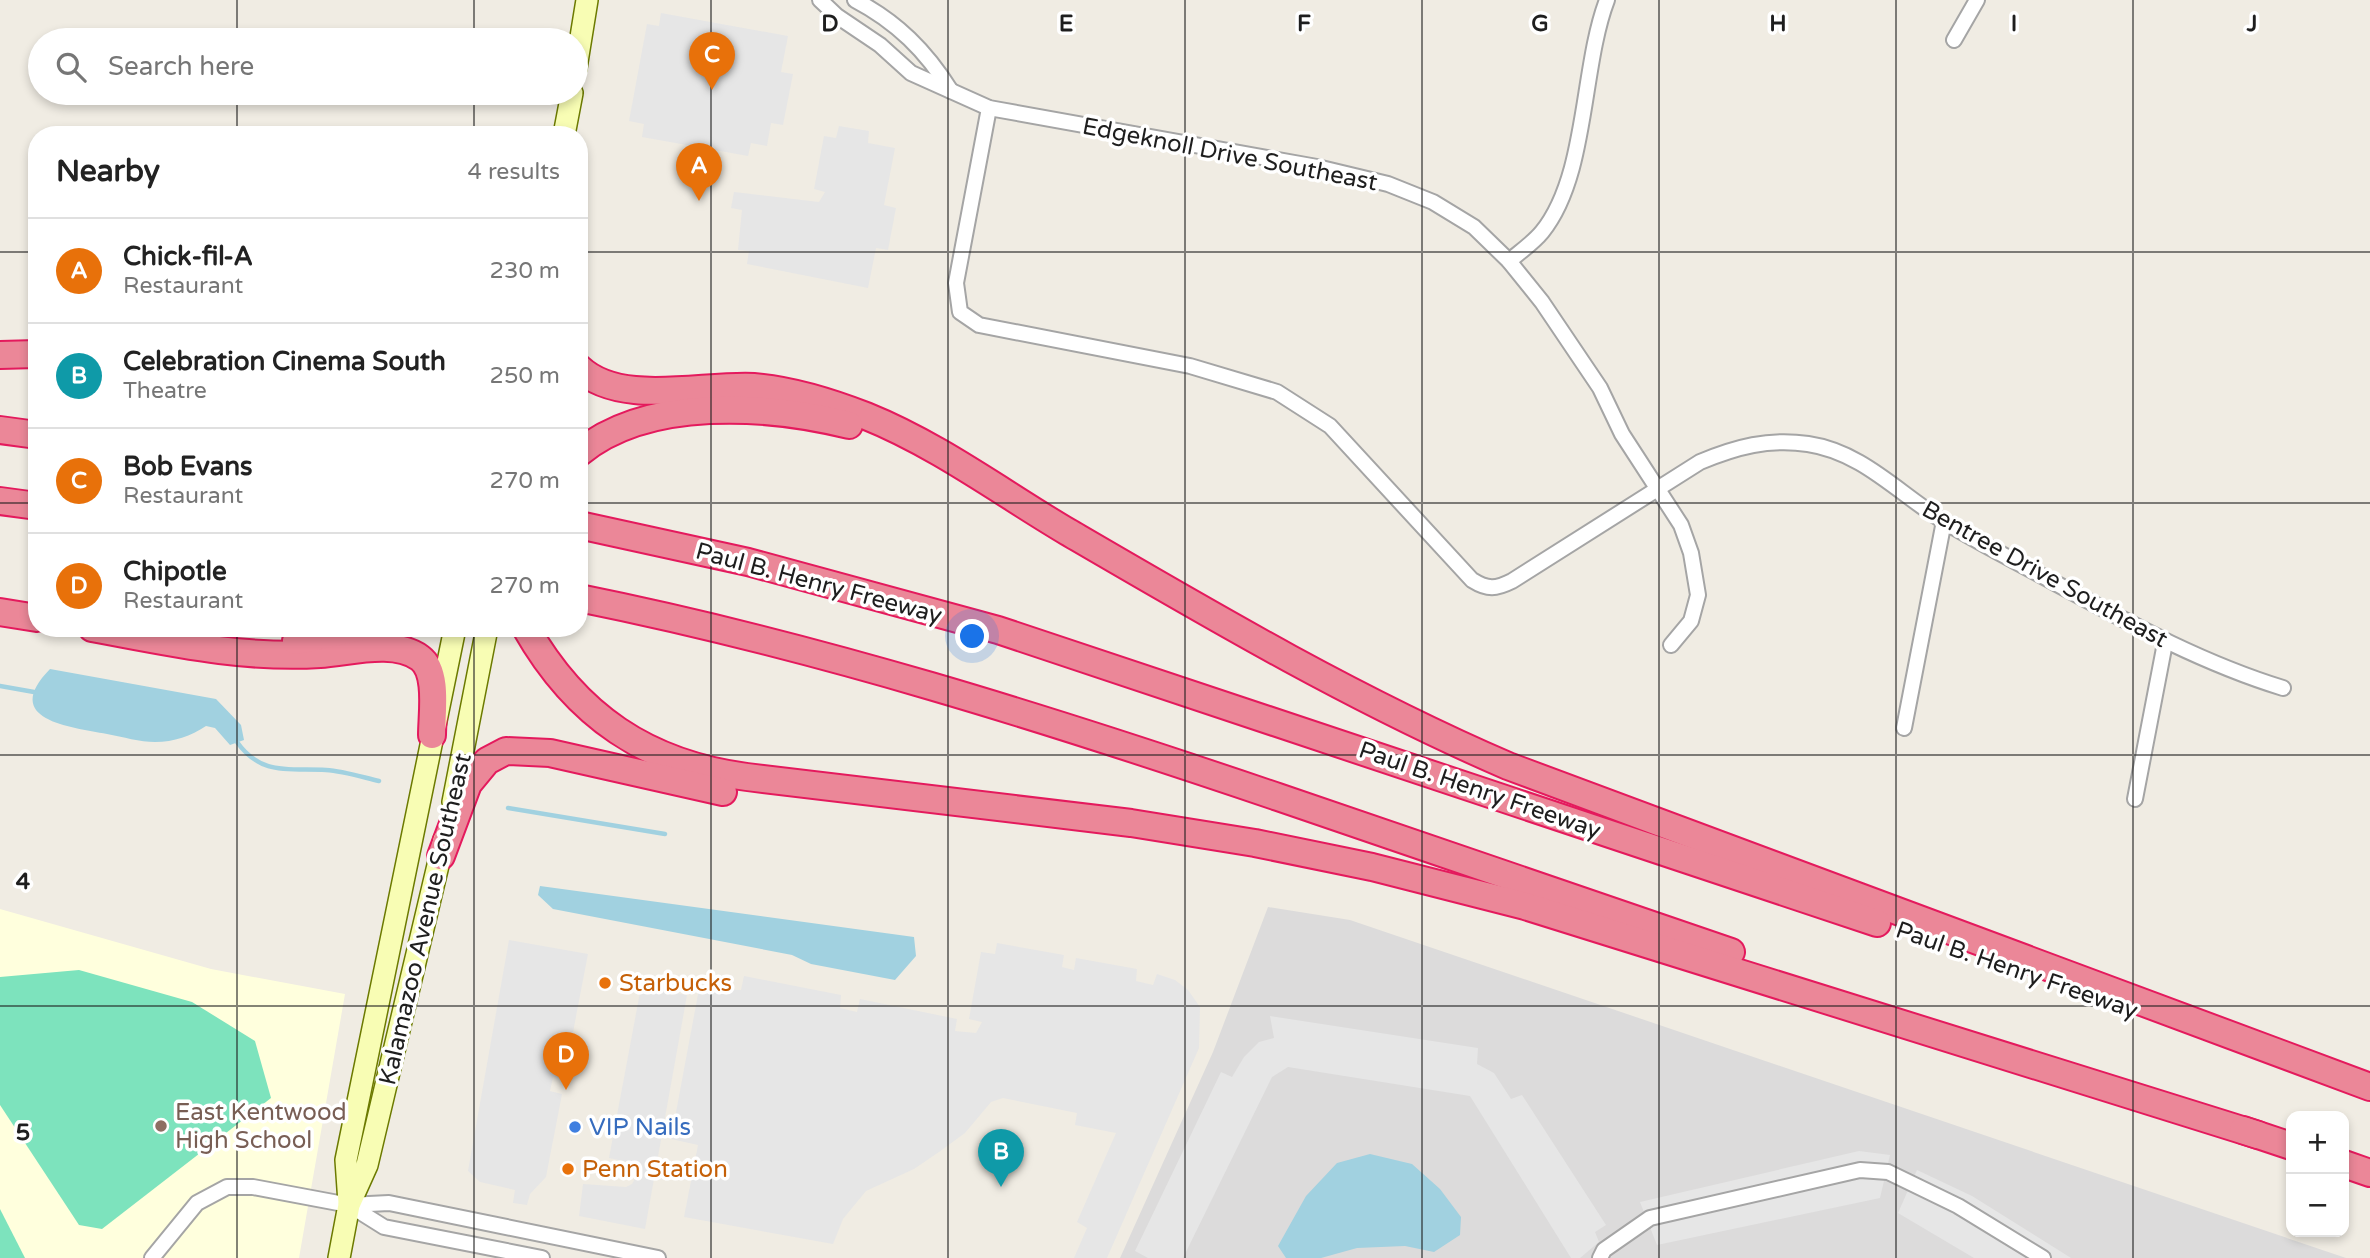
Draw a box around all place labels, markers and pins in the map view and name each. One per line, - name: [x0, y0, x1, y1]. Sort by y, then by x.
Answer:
- pin: C: [689, 32, 735, 90]
- pin: A: [676, 143, 722, 201]
- place label: Starbucks: [619, 969, 732, 998]
- marker: Starbucks: [597, 975, 613, 991]
- pin: D: [543, 1032, 589, 1090]
- place label: East Kentwood High School: [175, 1098, 347, 1155]
- place label: VIP Nails: [589, 1113, 691, 1142]
- marker: East Kentwood High School: [153, 1118, 169, 1134]
- marker: VIP Nails: [567, 1119, 583, 1135]
- pin: B: [978, 1129, 1024, 1187]
- place label: Penn Station: [582, 1155, 728, 1184]
- marker: Penn Station: [560, 1161, 576, 1177]

